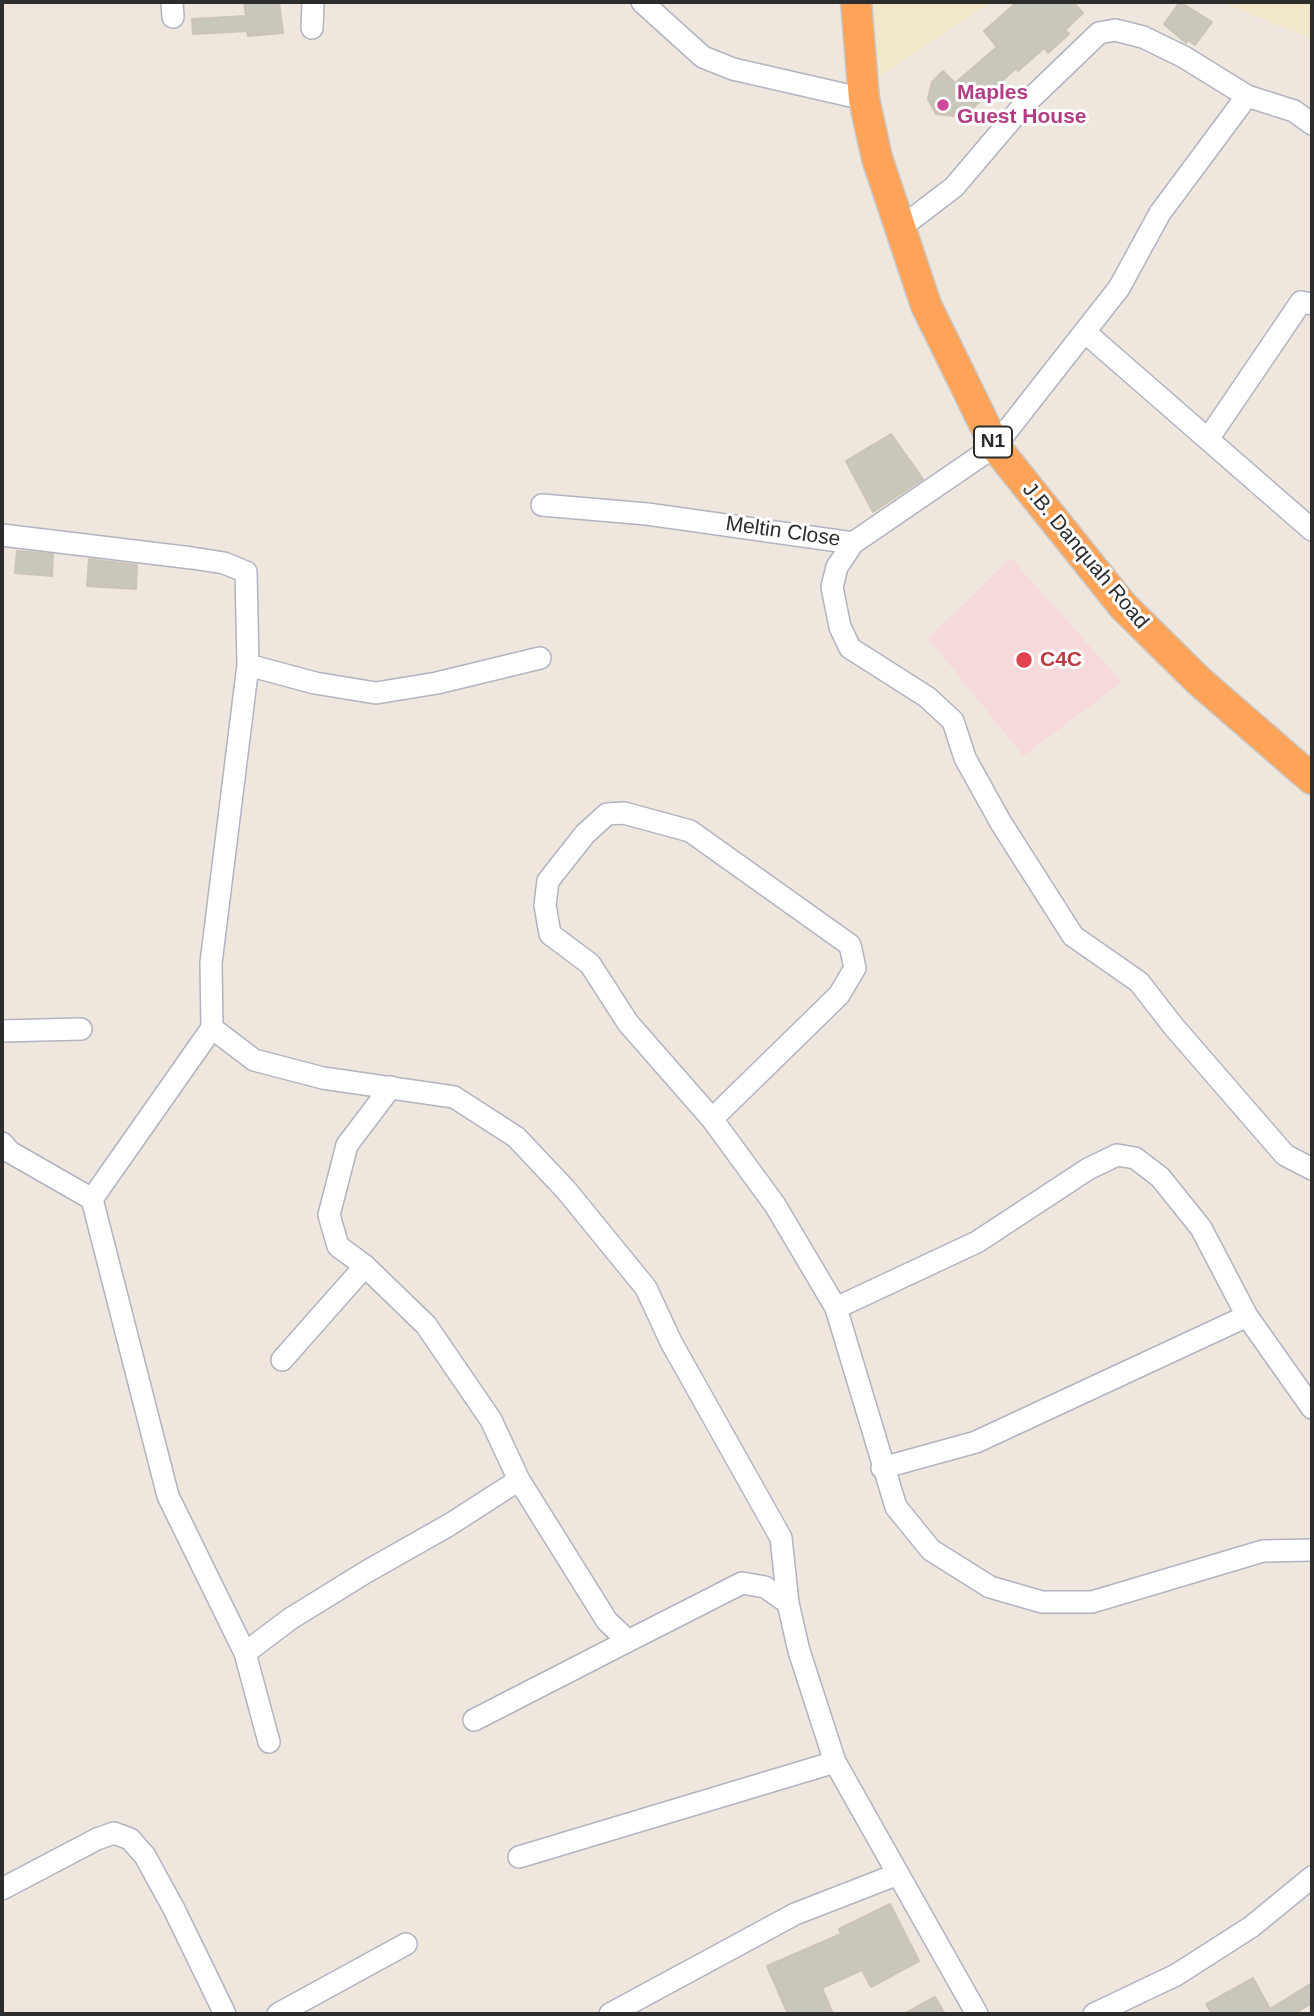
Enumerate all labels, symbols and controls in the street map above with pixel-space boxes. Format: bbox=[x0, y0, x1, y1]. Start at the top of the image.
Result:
place label: Maples Guest House bbox=[957, 80, 1087, 130]
marker: Maples Guest House bbox=[935, 97, 951, 113]
road number: N1 bbox=[974, 426, 1012, 458]
street label: J.B. Danquah Road bbox=[1016, 478, 1154, 634]
street label: Meltin Close bbox=[724, 511, 842, 553]
place label: C4C bbox=[1040, 647, 1082, 673]
marker: C4C bbox=[1014, 650, 1034, 670]

